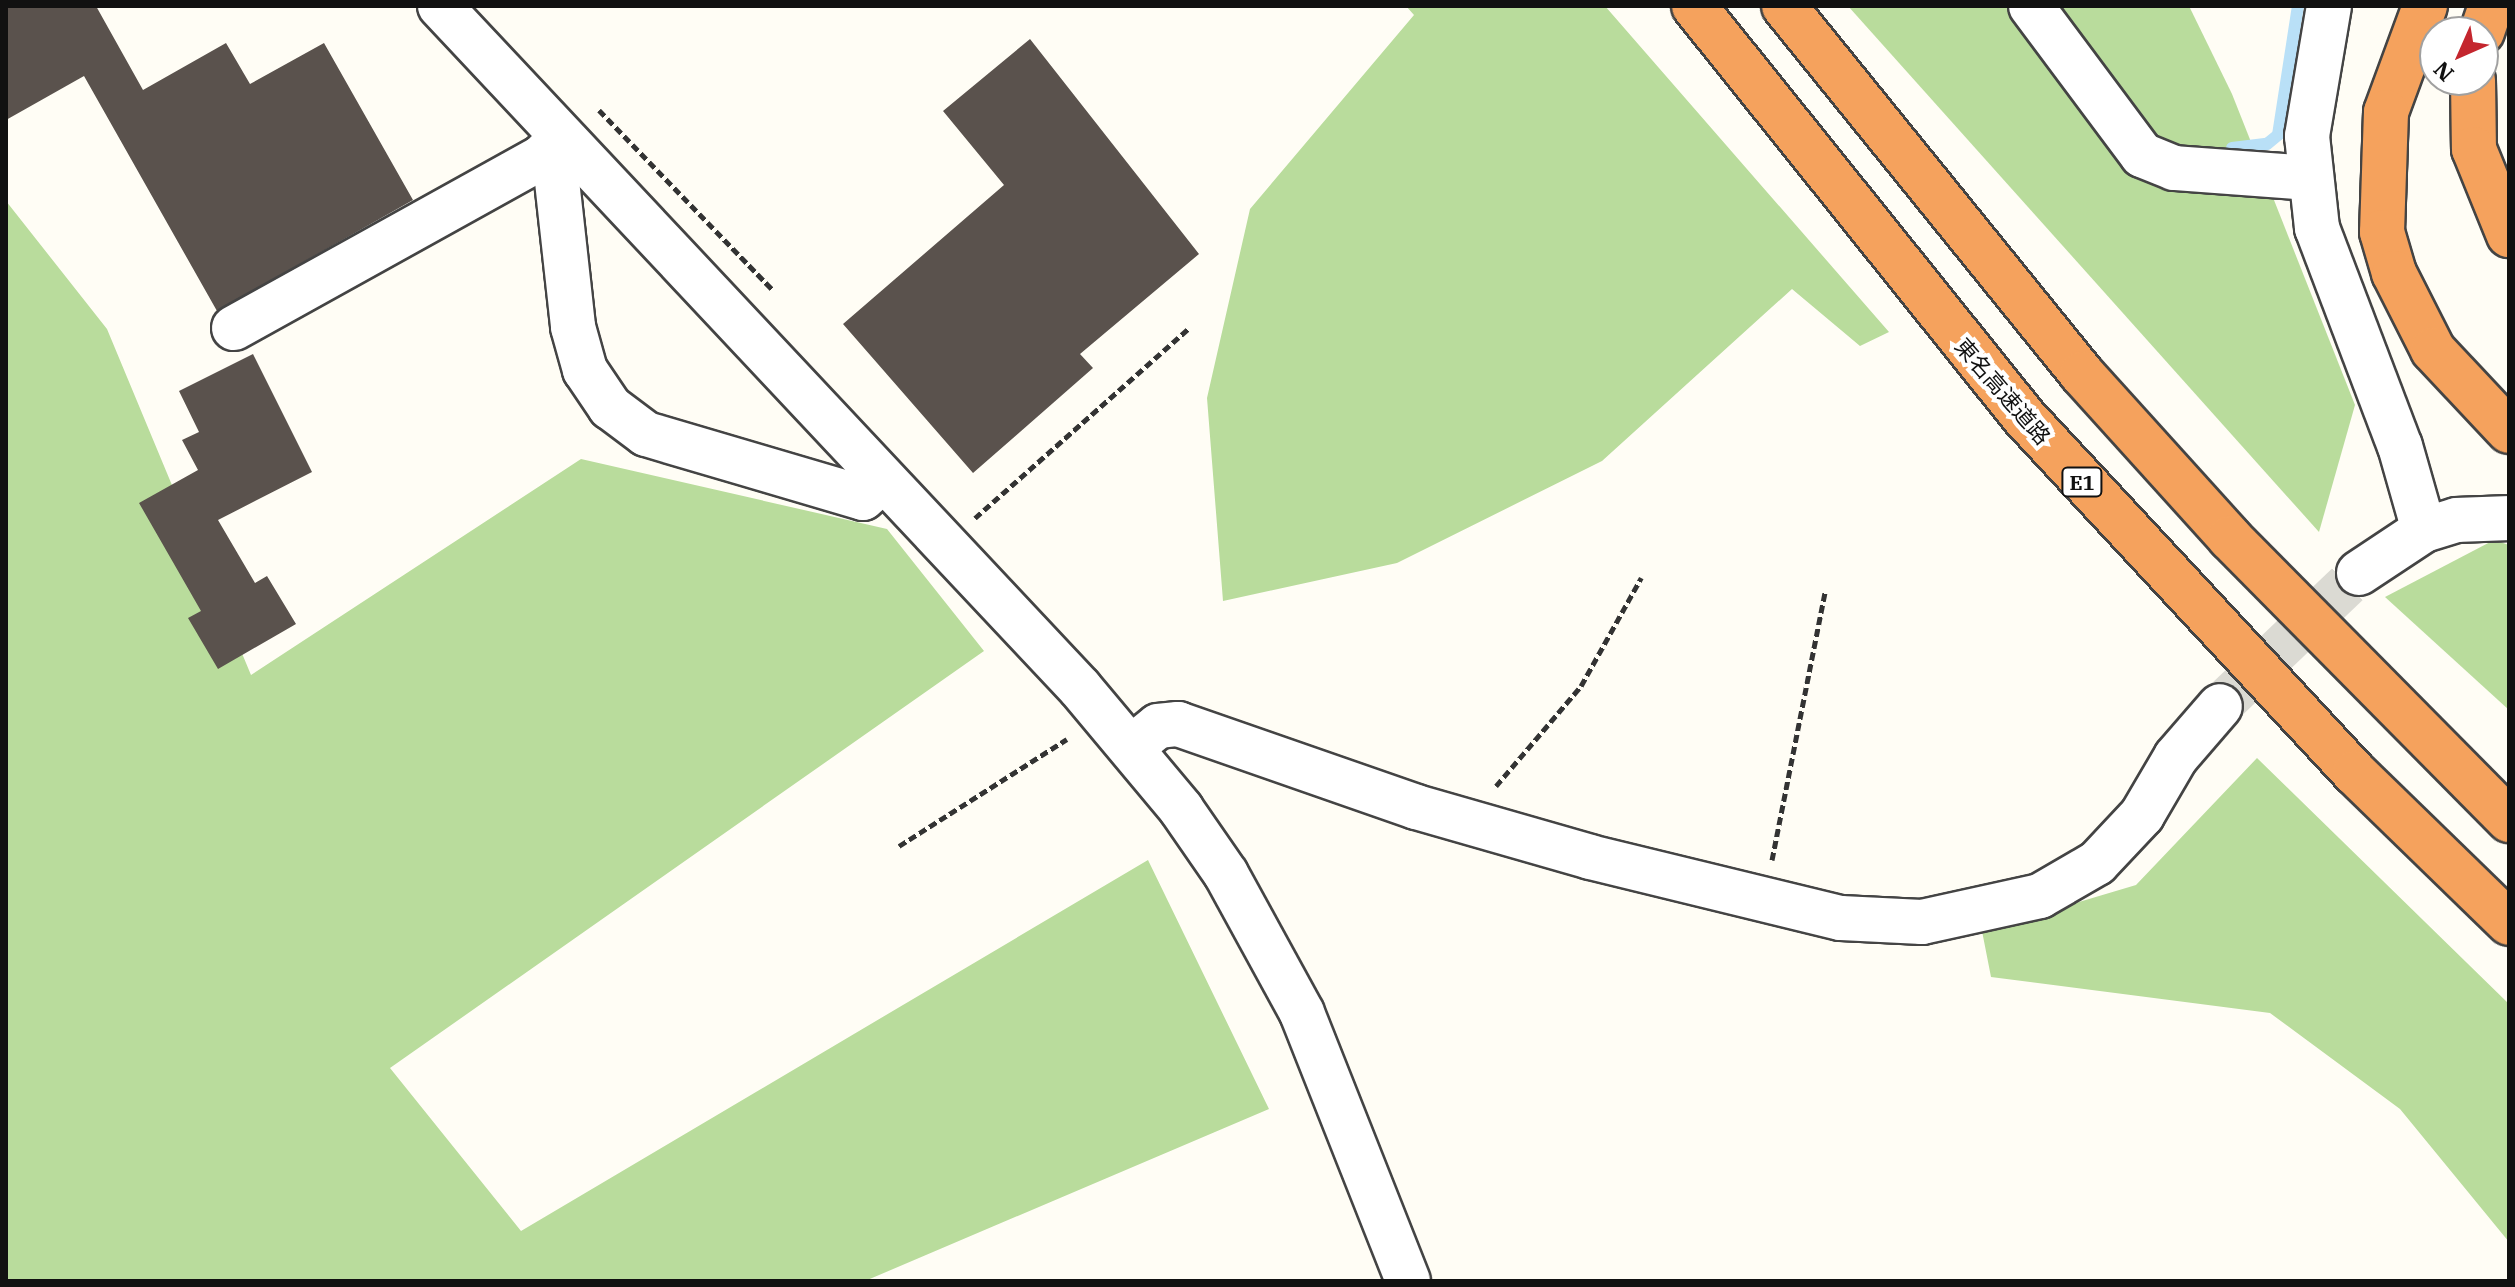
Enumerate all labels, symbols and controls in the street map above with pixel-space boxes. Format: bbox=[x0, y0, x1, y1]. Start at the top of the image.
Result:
north arrow bbox=[2419, 16, 2499, 96]
text: N bbox=[2427, 56, 2459, 88]
street label: 東名高速道路 bbox=[1950, 333, 2056, 449]
road number: E1 bbox=[2060, 466, 2104, 498]

